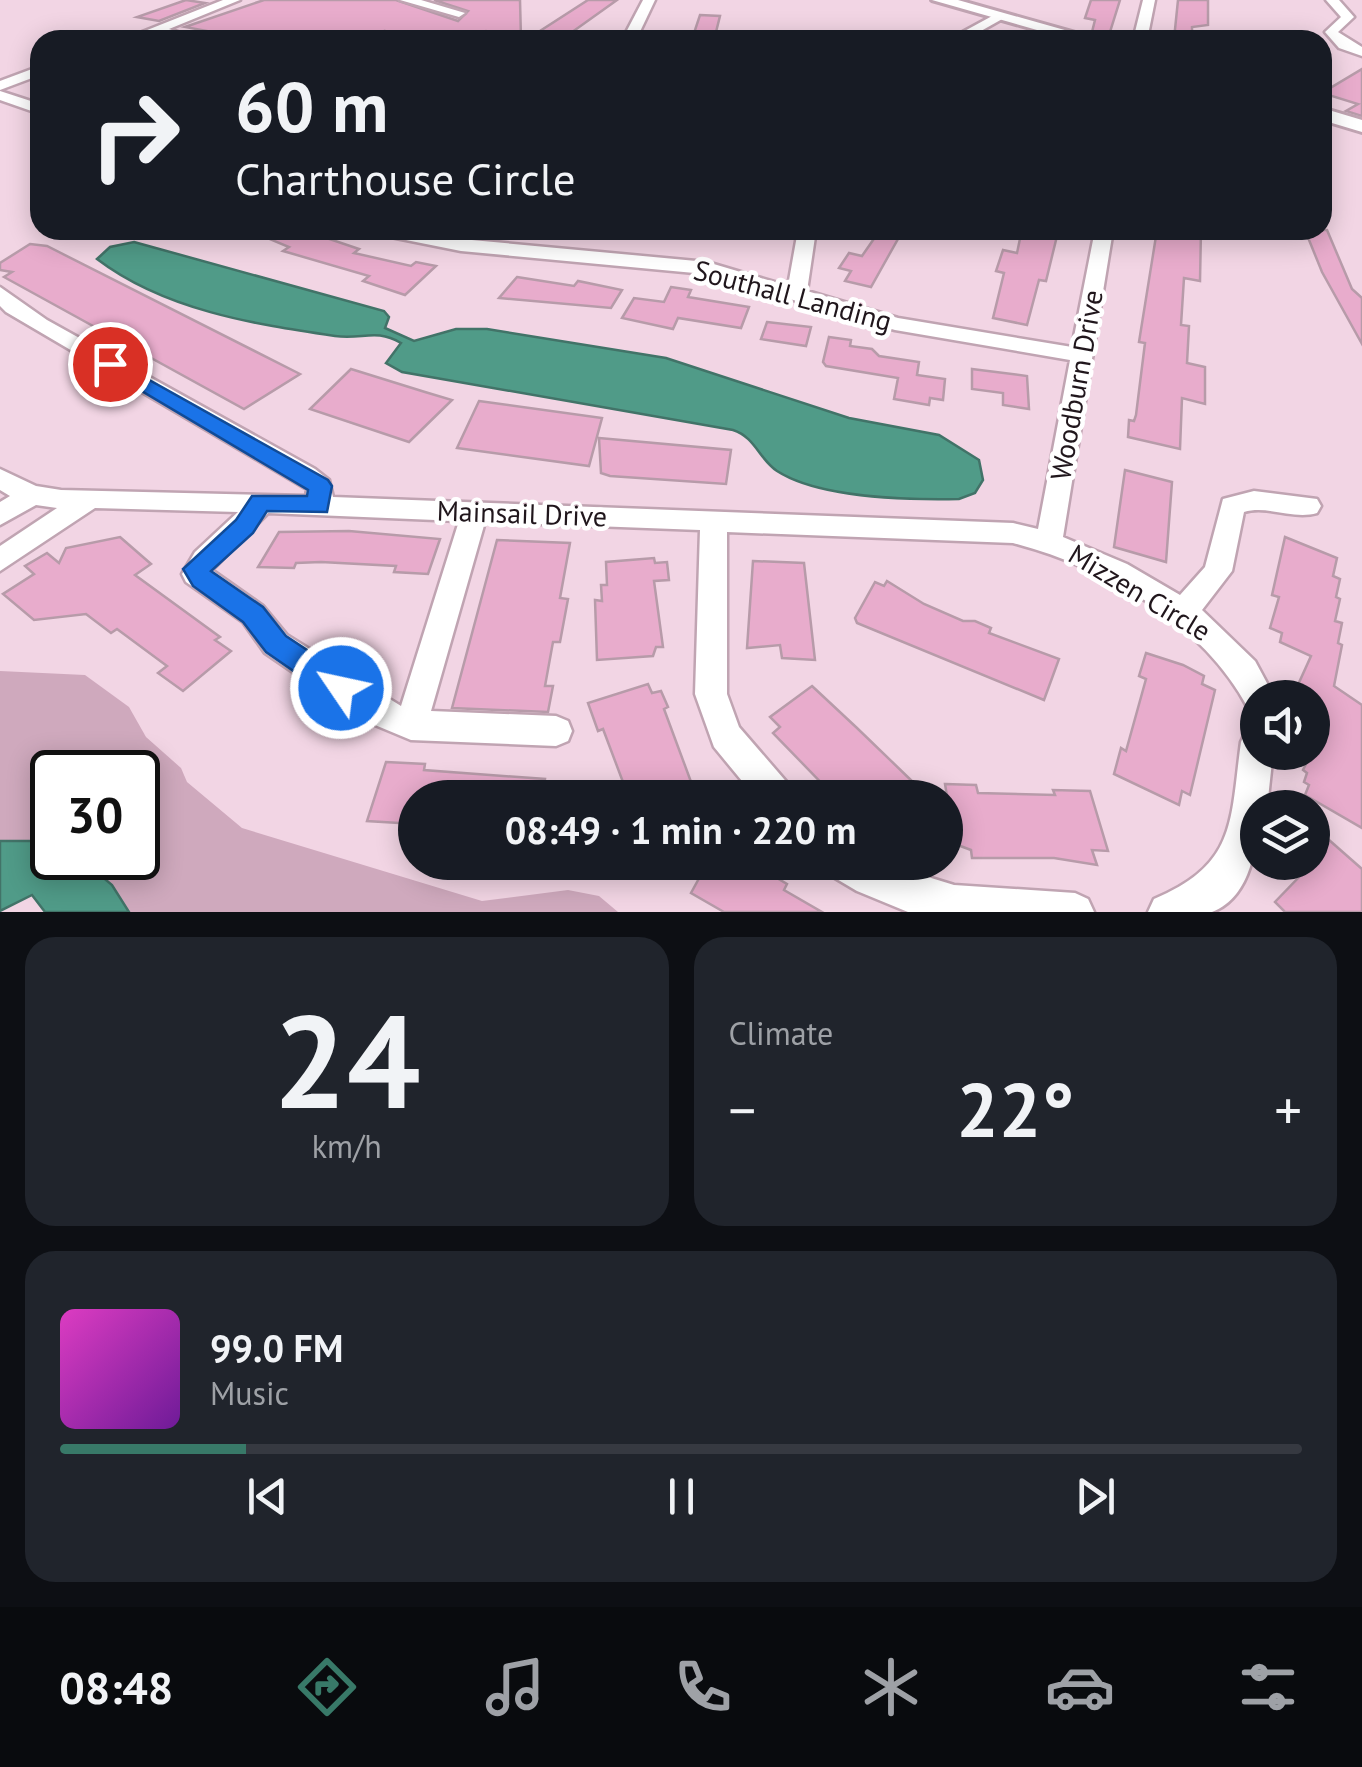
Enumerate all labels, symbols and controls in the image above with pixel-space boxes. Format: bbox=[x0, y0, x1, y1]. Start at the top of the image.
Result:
text: 60 m bbox=[235, 61, 388, 151]
icon: right bbox=[70, 70, 200, 200]
text: Charthouse Circle bbox=[235, 149, 576, 207]
street label: Southall Landing bbox=[690, 251, 896, 339]
street label: Woodburn Drive bbox=[1041, 287, 1111, 483]
pin bbox=[68, 322, 153, 407]
icon: arrive bbox=[83, 337, 138, 392]
street label: Mainsail Drive bbox=[436, 492, 608, 534]
street label: Mizzen Circle bbox=[1062, 535, 1218, 649]
position arrow bbox=[289, 636, 393, 740]
map controls bbox=[1240, 680, 1330, 880]
button: sound bbox=[1240, 680, 1330, 770]
speed limit sign: 30 bbox=[30, 750, 160, 880]
button: layers bbox=[1240, 790, 1330, 880]
text: 08:49 · 1 min · 220 m bbox=[505, 805, 856, 854]
text: 24 bbox=[273, 976, 420, 1144]
text: Climate bbox=[729, 1012, 833, 1054]
text: 22° bbox=[956, 1061, 1074, 1158]
text: − bbox=[729, 1074, 756, 1145]
text: + bbox=[1274, 1074, 1302, 1145]
text: km/h bbox=[312, 1125, 382, 1167]
text: 99.0 FM bbox=[210, 1323, 343, 1372]
text: Music bbox=[210, 1372, 289, 1414]
icon: previous bbox=[240, 1469, 295, 1524]
icon: pause bbox=[654, 1469, 709, 1524]
icon: next bbox=[1068, 1469, 1123, 1524]
icon: directions bbox=[292, 1652, 362, 1722]
icon: music bbox=[480, 1652, 550, 1722]
icon: phone bbox=[668, 1652, 738, 1722]
icon: climate bbox=[856, 1652, 926, 1722]
icon: car bbox=[1045, 1652, 1115, 1722]
icon: filters bbox=[1233, 1652, 1303, 1722]
text: 08:48 bbox=[59, 1658, 173, 1716]

